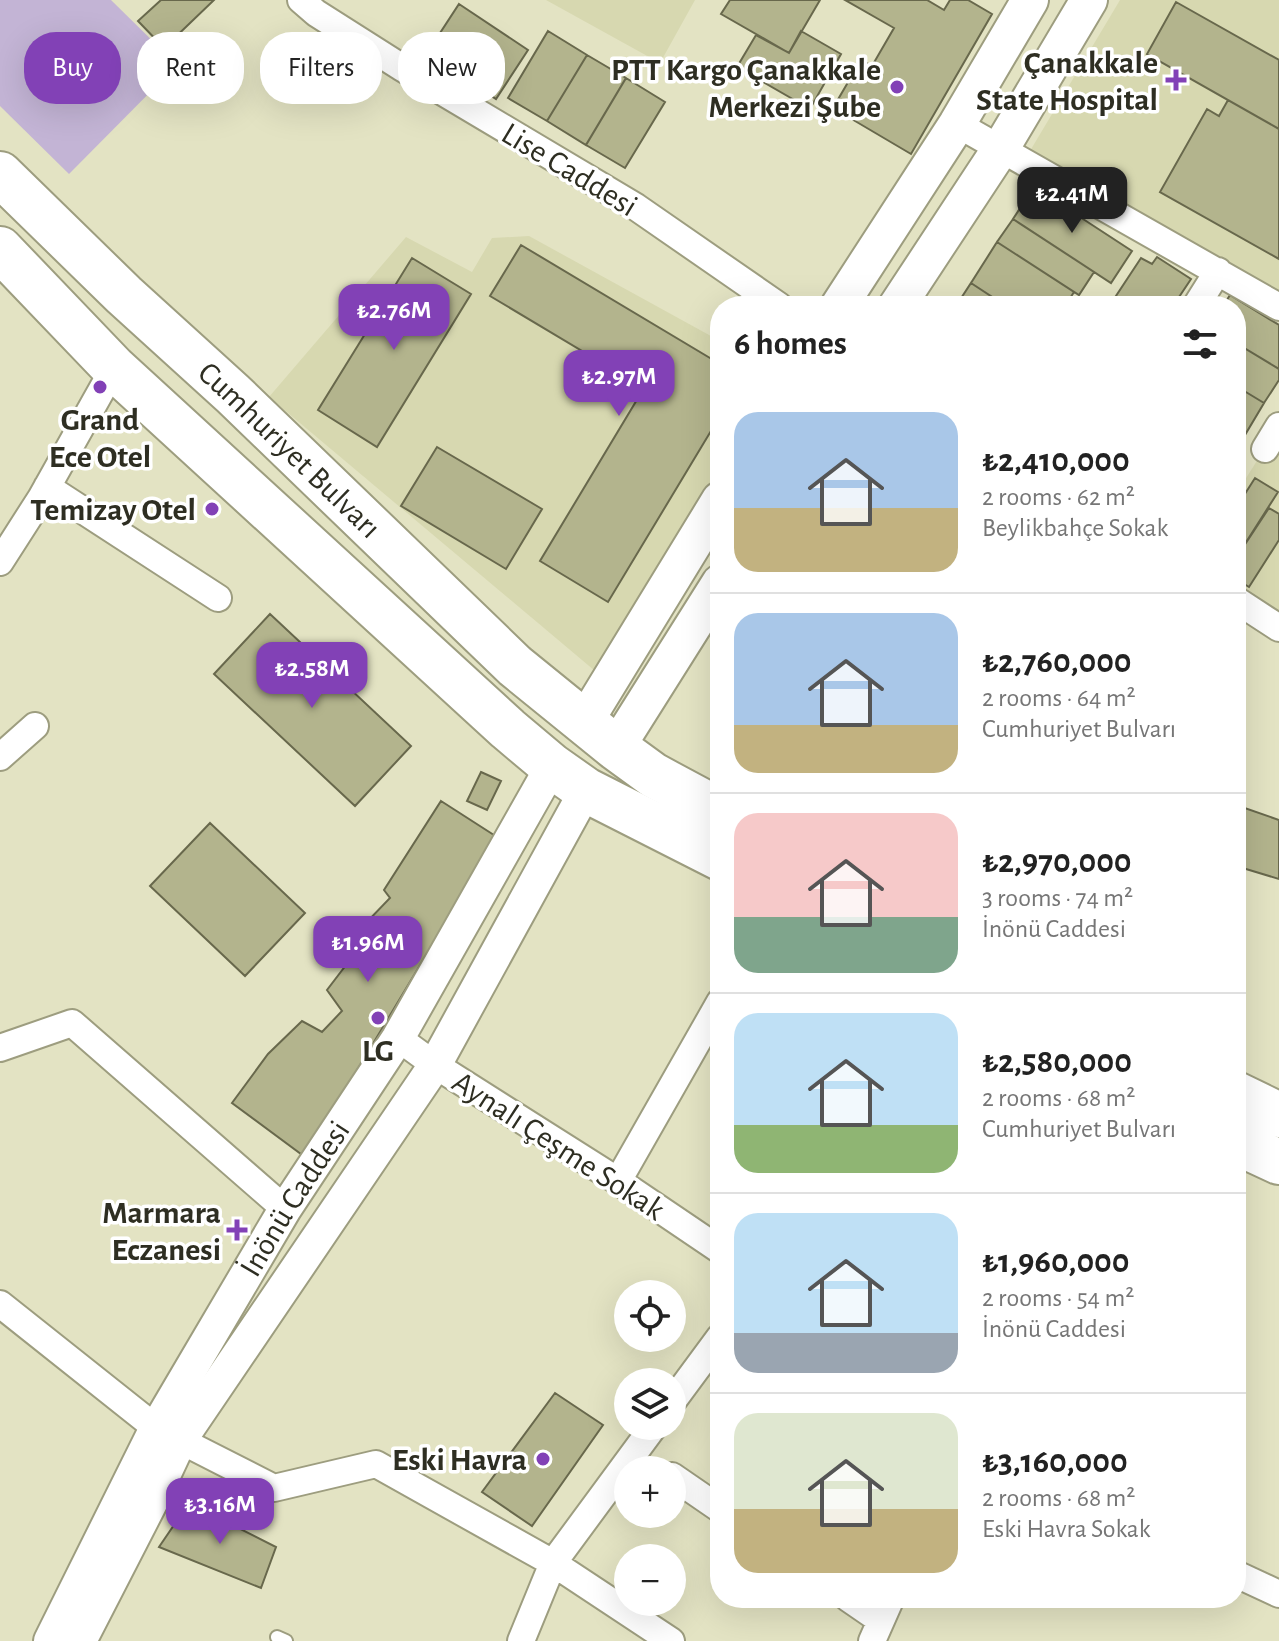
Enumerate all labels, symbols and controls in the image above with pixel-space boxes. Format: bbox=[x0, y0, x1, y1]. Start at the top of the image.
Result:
chip: Buy bbox=[24, 32, 121, 104]
chip: Rent bbox=[137, 32, 244, 104]
chip: Filters bbox=[260, 32, 382, 104]
chip: New bbox=[398, 32, 505, 104]
place label: Çanakkale State Hospital bbox=[976, 47, 1158, 116]
place label: PTT Kargo Çanakkale Merkezi Şube bbox=[611, 54, 881, 123]
marker: Çanakkale State Hospital bbox=[1165, 69, 1187, 91]
marker: PTT Kargo Çanakkale Merkezi Şube bbox=[888, 78, 906, 96]
street label: Lise Caddesi bbox=[496, 117, 643, 223]
pin: ₺2.41M bbox=[1007, 167, 1137, 235]
text: ₺2.41M bbox=[1035, 180, 1109, 206]
pin: ₺2.76M bbox=[329, 284, 459, 352]
text: ₺2.76M bbox=[357, 297, 431, 323]
icon: filters bbox=[1178, 322, 1222, 366]
text: 6 homes bbox=[734, 327, 847, 361]
pin: ₺2.97M bbox=[554, 350, 684, 418]
street label: Cumhuriyet Bulvarı bbox=[192, 356, 387, 544]
text: ₺2.97M bbox=[582, 363, 656, 389]
marker: Grand Ece Otel bbox=[91, 378, 109, 396]
place label: Grand Ece Otel bbox=[49, 404, 151, 473]
icon: home bbox=[798, 444, 894, 540]
text: ₺2,410,000 bbox=[982, 444, 1130, 478]
text: 2 rooms · 62 m² bbox=[982, 484, 1135, 510]
place label: Temizay Otel bbox=[30, 494, 196, 526]
marker: Temizay Otel bbox=[203, 500, 221, 518]
text: Beylikbahçe Sokak bbox=[982, 515, 1168, 541]
pin: ₺2.58M bbox=[247, 642, 377, 710]
icon: home bbox=[798, 645, 894, 741]
text: ₺2,760,000 bbox=[982, 645, 1132, 679]
text: ₺2.58M bbox=[274, 655, 350, 681]
text: 2 rooms · 64 m² bbox=[982, 685, 1136, 711]
text: Cumhuriyet Bulvarı bbox=[982, 716, 1176, 742]
icon: home bbox=[798, 845, 894, 941]
text: ₺2,970,000 bbox=[982, 845, 1132, 879]
text: 3 rooms · 74 m² bbox=[982, 885, 1133, 911]
pin: ₺1.96M bbox=[303, 916, 433, 984]
text: İnönü Caddesi bbox=[982, 916, 1126, 942]
text: ₺1.96M bbox=[331, 929, 405, 955]
marker: LG bbox=[369, 1009, 387, 1027]
place label: LG bbox=[362, 1035, 394, 1067]
icon: home bbox=[798, 1045, 894, 1141]
text: ₺2,580,000 bbox=[982, 1045, 1132, 1079]
street label: Aynalı Çeşme Sokak bbox=[447, 1066, 670, 1226]
text: 2 rooms · 68 m² bbox=[982, 1085, 1135, 1111]
street label: İnönü Caddesi bbox=[233, 1115, 356, 1282]
text: Cumhuriyet Bulvarı bbox=[982, 1116, 1176, 1142]
place label: Marmara Eczanesi bbox=[102, 1197, 221, 1266]
marker: Marmara Eczanesi bbox=[228, 1221, 246, 1239]
icon: home bbox=[798, 1245, 894, 1341]
text: ₺1,960,000 bbox=[982, 1245, 1130, 1279]
map controls bbox=[614, 1280, 686, 1616]
button: locate bbox=[614, 1280, 686, 1352]
text: 2 rooms · 54 m² bbox=[982, 1285, 1134, 1311]
text: İnönü Caddesi bbox=[982, 1316, 1126, 1342]
button: layers bbox=[614, 1368, 686, 1440]
place label: Eski Havra bbox=[392, 1444, 527, 1476]
icon: home bbox=[798, 1445, 894, 1541]
text: ₺3,160,000 bbox=[982, 1445, 1128, 1479]
marker: Eski Havra bbox=[534, 1450, 552, 1468]
button: + bbox=[614, 1456, 686, 1528]
pin: ₺3.16M bbox=[155, 1478, 285, 1546]
text: 2 rooms · 68 m² bbox=[982, 1485, 1135, 1511]
text: ₺3.16M bbox=[184, 1491, 256, 1517]
text: Eski Havra Sokak bbox=[982, 1516, 1151, 1542]
button: − bbox=[614, 1544, 686, 1616]

